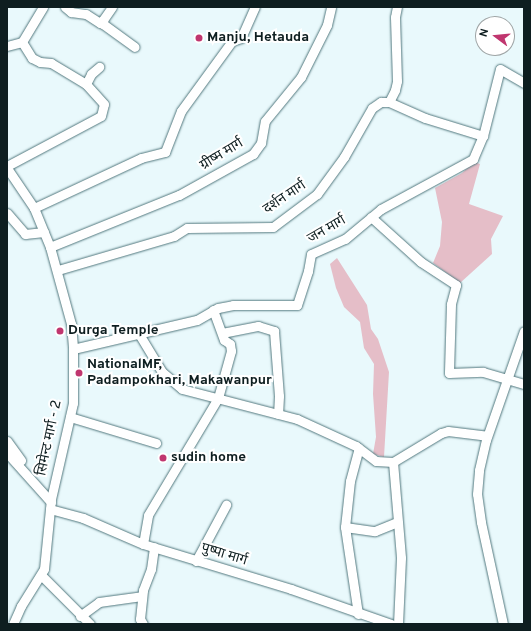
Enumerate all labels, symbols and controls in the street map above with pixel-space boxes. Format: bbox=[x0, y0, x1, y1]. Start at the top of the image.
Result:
north arrow bbox=[475, 16, 515, 56]
text: N bbox=[477, 27, 492, 39]
place label: Manju, Hetauda bbox=[207, 30, 309, 46]
marker: Manju, Hetauda bbox=[194, 33, 204, 43]
street label: ग्रीष्म मार्ग bbox=[197, 136, 247, 174]
street label: दर्शन मार्ग bbox=[260, 178, 310, 218]
street label: जन मार्ग bbox=[305, 212, 349, 248]
place label: Durga Temple bbox=[68, 323, 158, 339]
marker: Durga Temple bbox=[55, 326, 65, 336]
place label: NationalMF, Padampokhari, Makawanpur bbox=[87, 357, 272, 390]
marker: NationalMF, Padampokhari, Makawanpur bbox=[74, 368, 84, 378]
street label: सिमेन्ट मार्ग - 2 bbox=[34, 399, 66, 477]
place label: sudin home bbox=[171, 450, 246, 466]
marker: sudin home bbox=[158, 453, 168, 463]
street label: पुष्पा मार्ग bbox=[199, 540, 249, 570]

